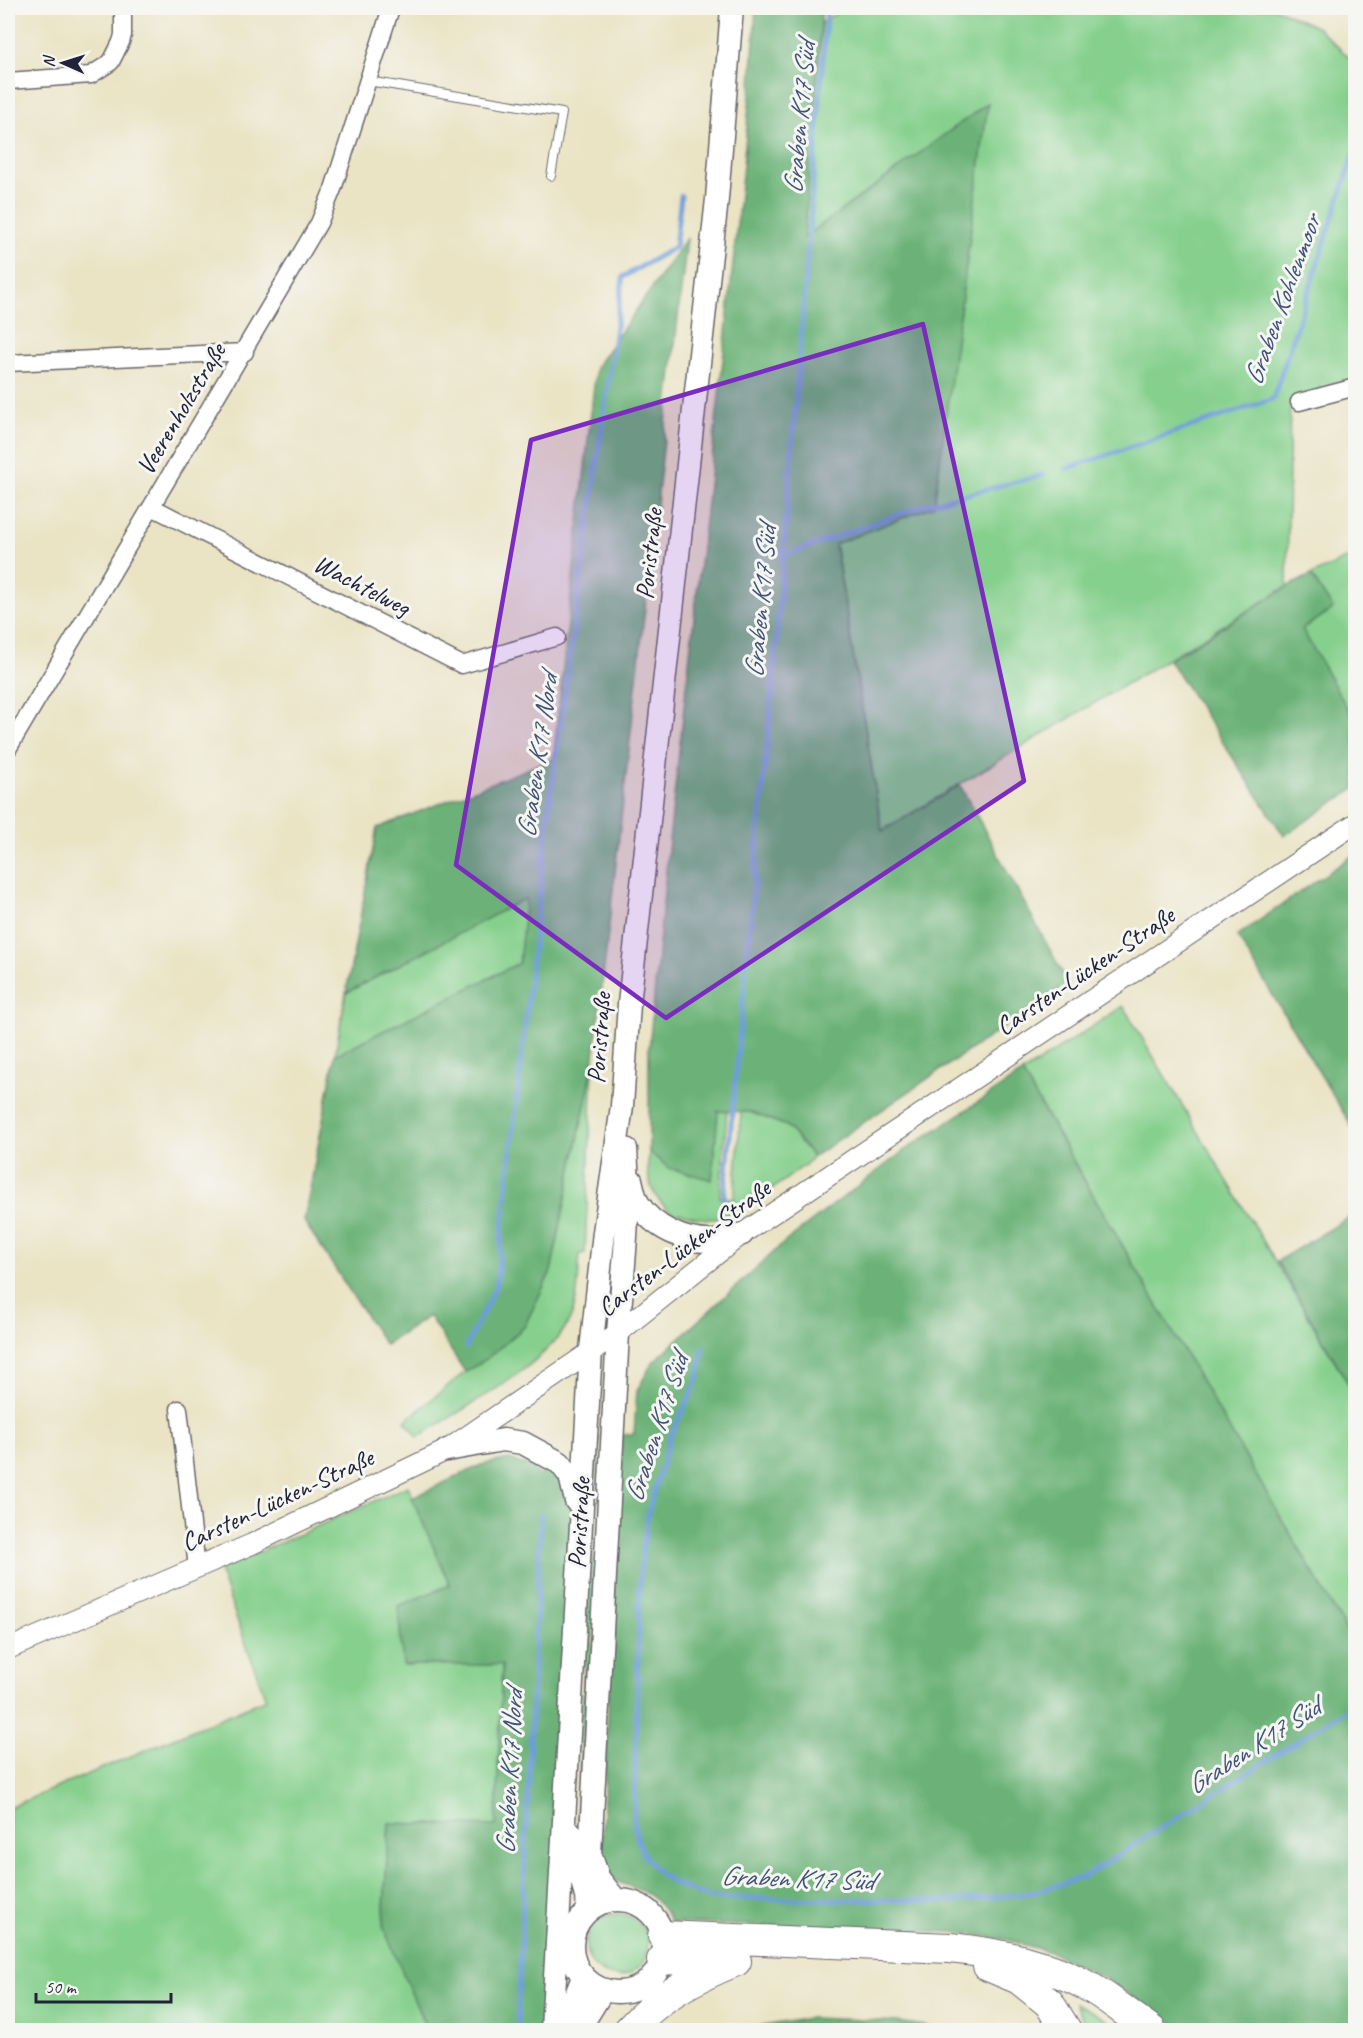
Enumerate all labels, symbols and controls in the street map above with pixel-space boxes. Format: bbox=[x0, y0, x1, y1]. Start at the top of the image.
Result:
north arrow bbox=[33, 33, 93, 93]
water label: Graben K17 Süd bbox=[775, 33, 823, 195]
text: N bbox=[39, 54, 59, 68]
water label: Graben Kohlenmoor bbox=[1236, 207, 1330, 389]
street label: Veerenholzstraße bbox=[129, 335, 235, 481]
street label: Poristraße bbox=[628, 505, 670, 601]
water label: Graben K17 Süd bbox=[736, 517, 784, 679]
street label: Wachtelweg bbox=[308, 547, 417, 624]
water label: Graben K17 Nord bbox=[509, 664, 566, 840]
street label: Carsten-Lücken-Straße bbox=[989, 898, 1183, 1043]
street label: Poristraße bbox=[579, 989, 619, 1085]
street label: Carsten-Lücken-Straße bbox=[591, 1171, 779, 1324]
water label: Graben K17 Süd bbox=[616, 1343, 698, 1505]
street label: Carsten-Lücken-Straße bbox=[176, 1440, 381, 1559]
street label: Poristraße bbox=[560, 1474, 598, 1569]
water label: Graben K17 Nord bbox=[488, 1681, 531, 1855]
water label: Graben K17 Süd bbox=[1180, 1686, 1333, 1802]
water label: Graben K17 Süd bbox=[721, 1858, 882, 1898]
scale bar bbox=[36, 1966, 171, 2004]
text: 50 m bbox=[45, 1976, 78, 1998]

